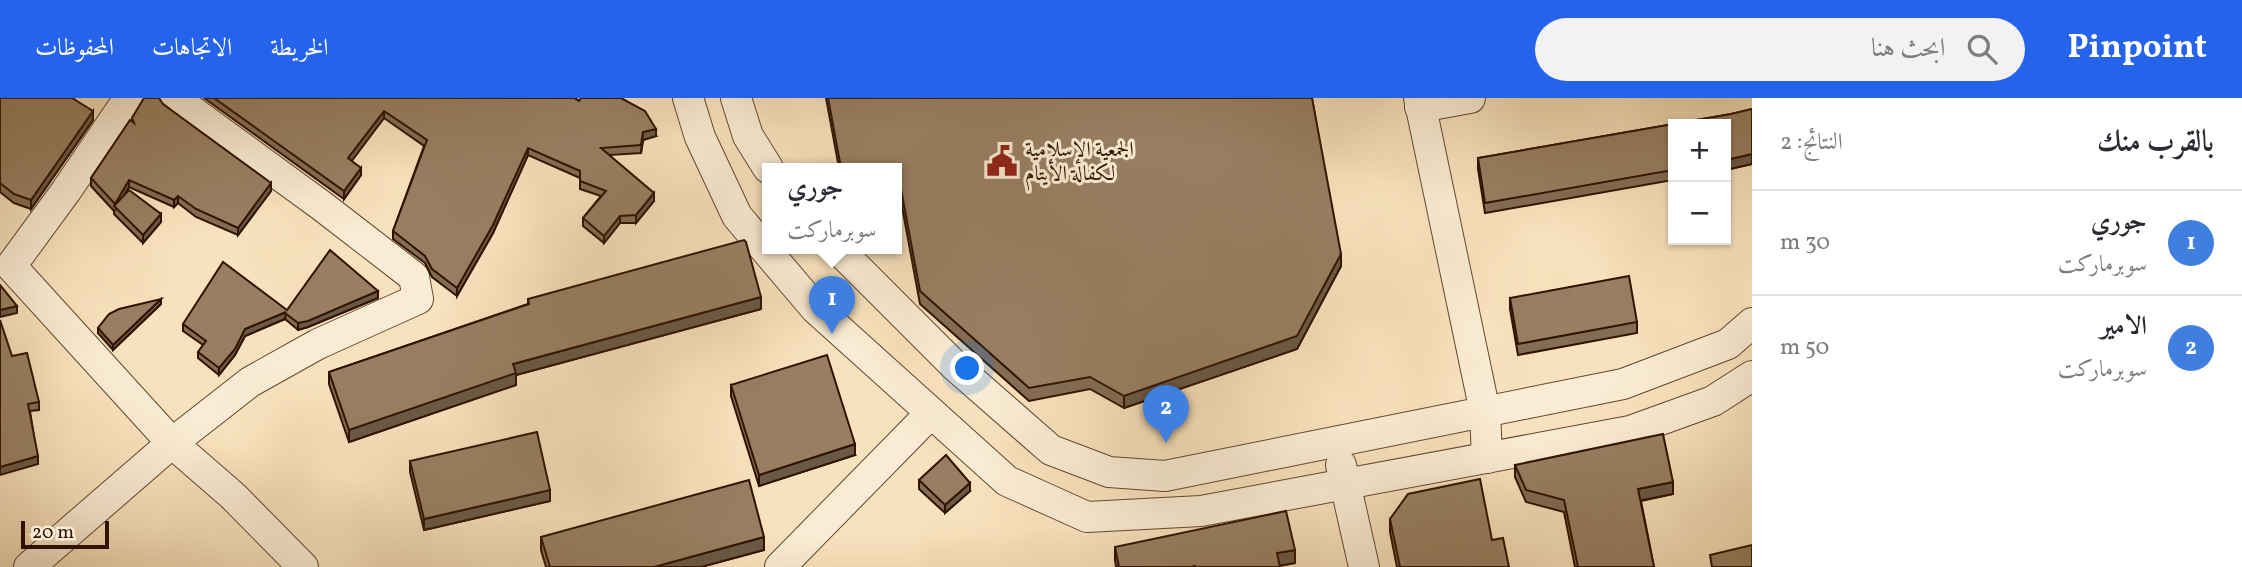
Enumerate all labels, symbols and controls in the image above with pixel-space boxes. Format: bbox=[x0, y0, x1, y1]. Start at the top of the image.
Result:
search box bbox=[1535, 18, 2025, 81]
text: Pinpoint bbox=[2067, 26, 2207, 72]
icon: search bbox=[1963, 30, 2001, 68]
text: ابحث هنا bbox=[1871, 31, 1945, 67]
text: المحفوظات bbox=[35, 32, 114, 66]
text: الاتجاهات bbox=[152, 32, 232, 66]
text: الخريطة bbox=[270, 32, 329, 66]
map controls bbox=[1668, 119, 1731, 245]
button: + bbox=[1668, 119, 1731, 182]
text: بالقرب منك bbox=[2097, 122, 2214, 164]
text: النتائج: 2 bbox=[1780, 127, 1843, 159]
place label: الجمعية الإسلامية لكفالة الأيتام bbox=[1025, 136, 1134, 191]
public building icon: الجمعية الإسلامية لكفالة الأيتام bbox=[985, 144, 1019, 178]
popup bbox=[762, 163, 902, 254]
text: جوري bbox=[787, 170, 844, 206]
button: − bbox=[1668, 182, 1731, 245]
text: جوري bbox=[2091, 204, 2147, 240]
text: سوبرماركت bbox=[787, 215, 877, 247]
text: 30 m bbox=[1780, 227, 1830, 259]
text: 1 bbox=[2186, 227, 2196, 259]
text: سوبرماركت bbox=[2058, 249, 2147, 281]
pin: 1 bbox=[809, 276, 855, 334]
text: الامير bbox=[2100, 309, 2147, 345]
text: 50 m bbox=[1780, 332, 1829, 364]
text: 2 bbox=[2185, 332, 2197, 364]
your location bbox=[950, 351, 984, 385]
text: سوبرماركت bbox=[2058, 354, 2147, 386]
pin: 2 bbox=[1143, 385, 1189, 443]
scale bar bbox=[21, 518, 108, 550]
text: 20 m bbox=[32, 520, 74, 546]

